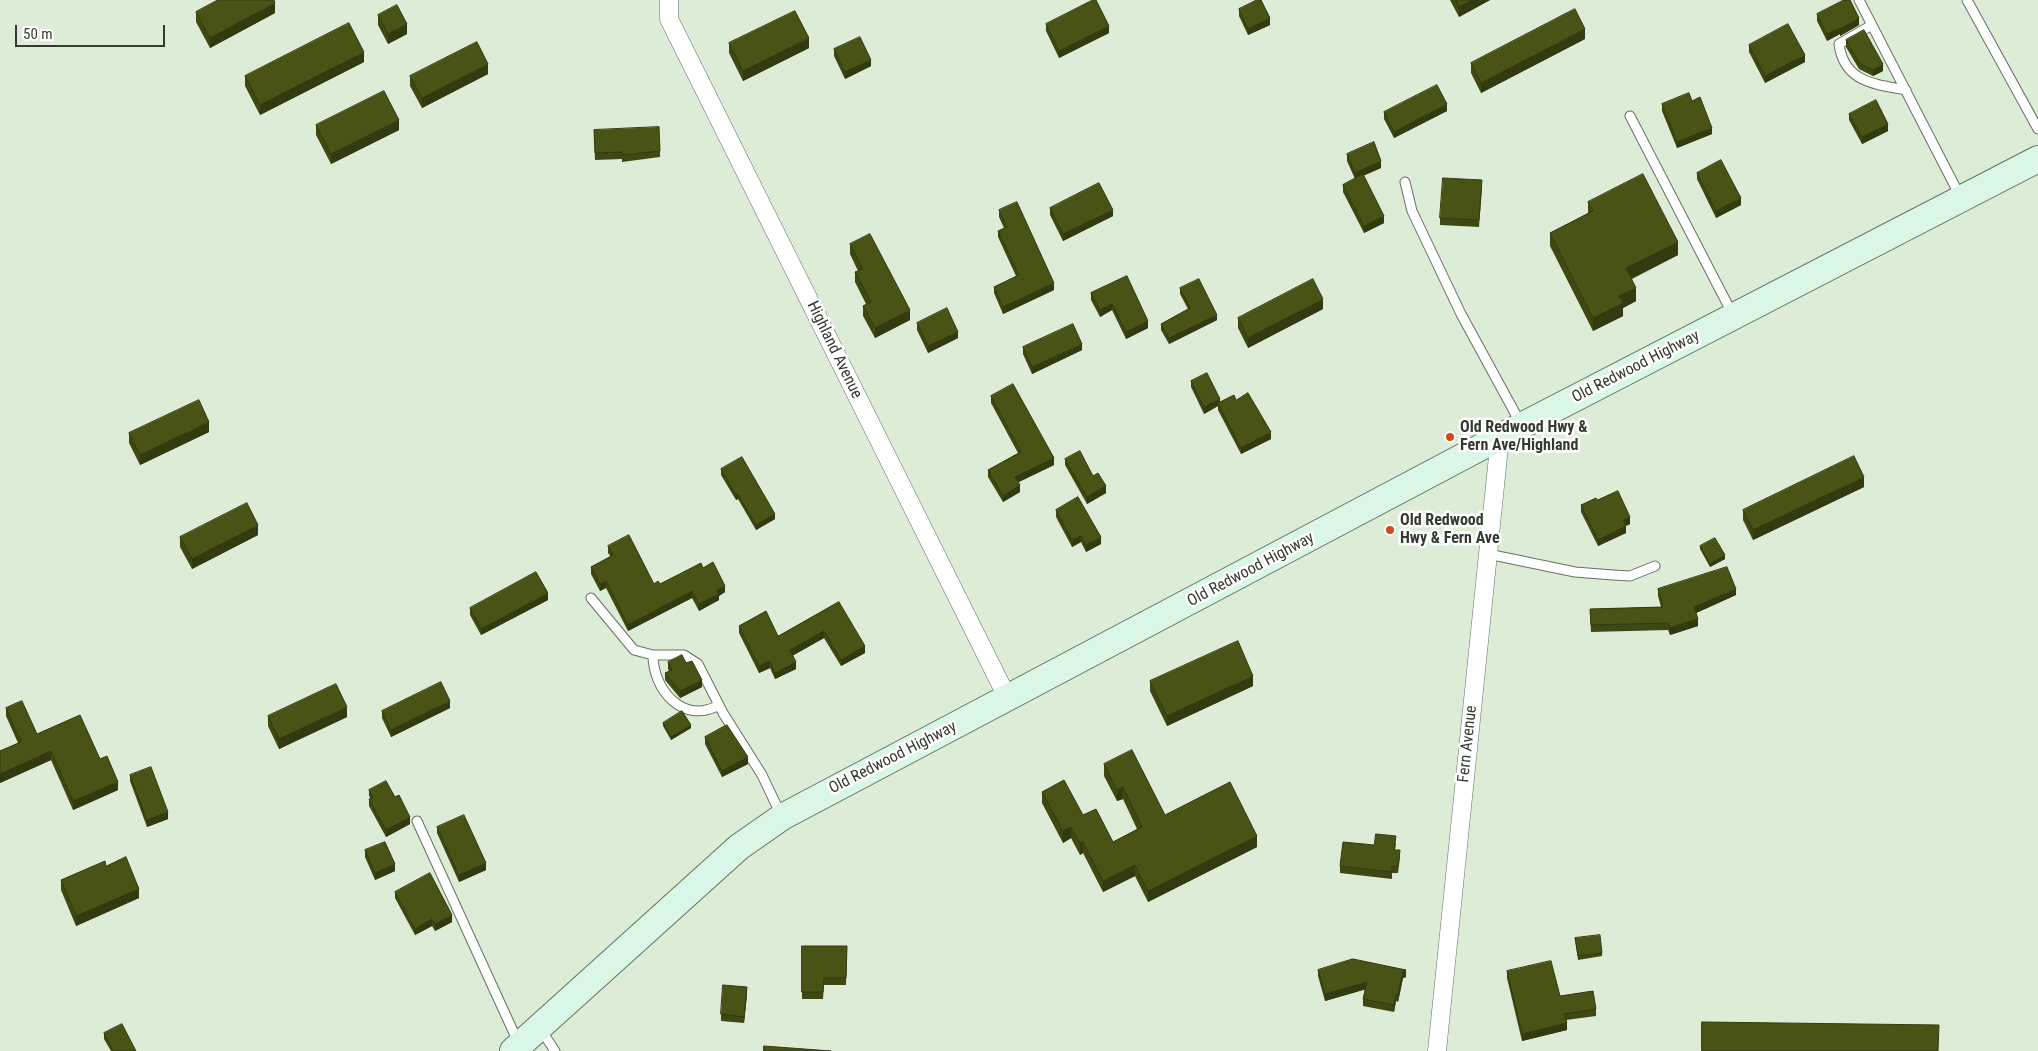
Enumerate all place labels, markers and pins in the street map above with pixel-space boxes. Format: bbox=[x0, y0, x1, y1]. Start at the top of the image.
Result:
place label: Old Redwood Hwy & Fern Ave/Highland bbox=[1460, 418, 1587, 456]
marker: Old Redwood Hwy & Fern Ave/Highland bbox=[1444, 431, 1456, 443]
place label: Old Redwood Hwy & Fern Ave bbox=[1400, 511, 1500, 549]
marker: Old Redwood Hwy & Fern Ave bbox=[1384, 524, 1396, 536]

